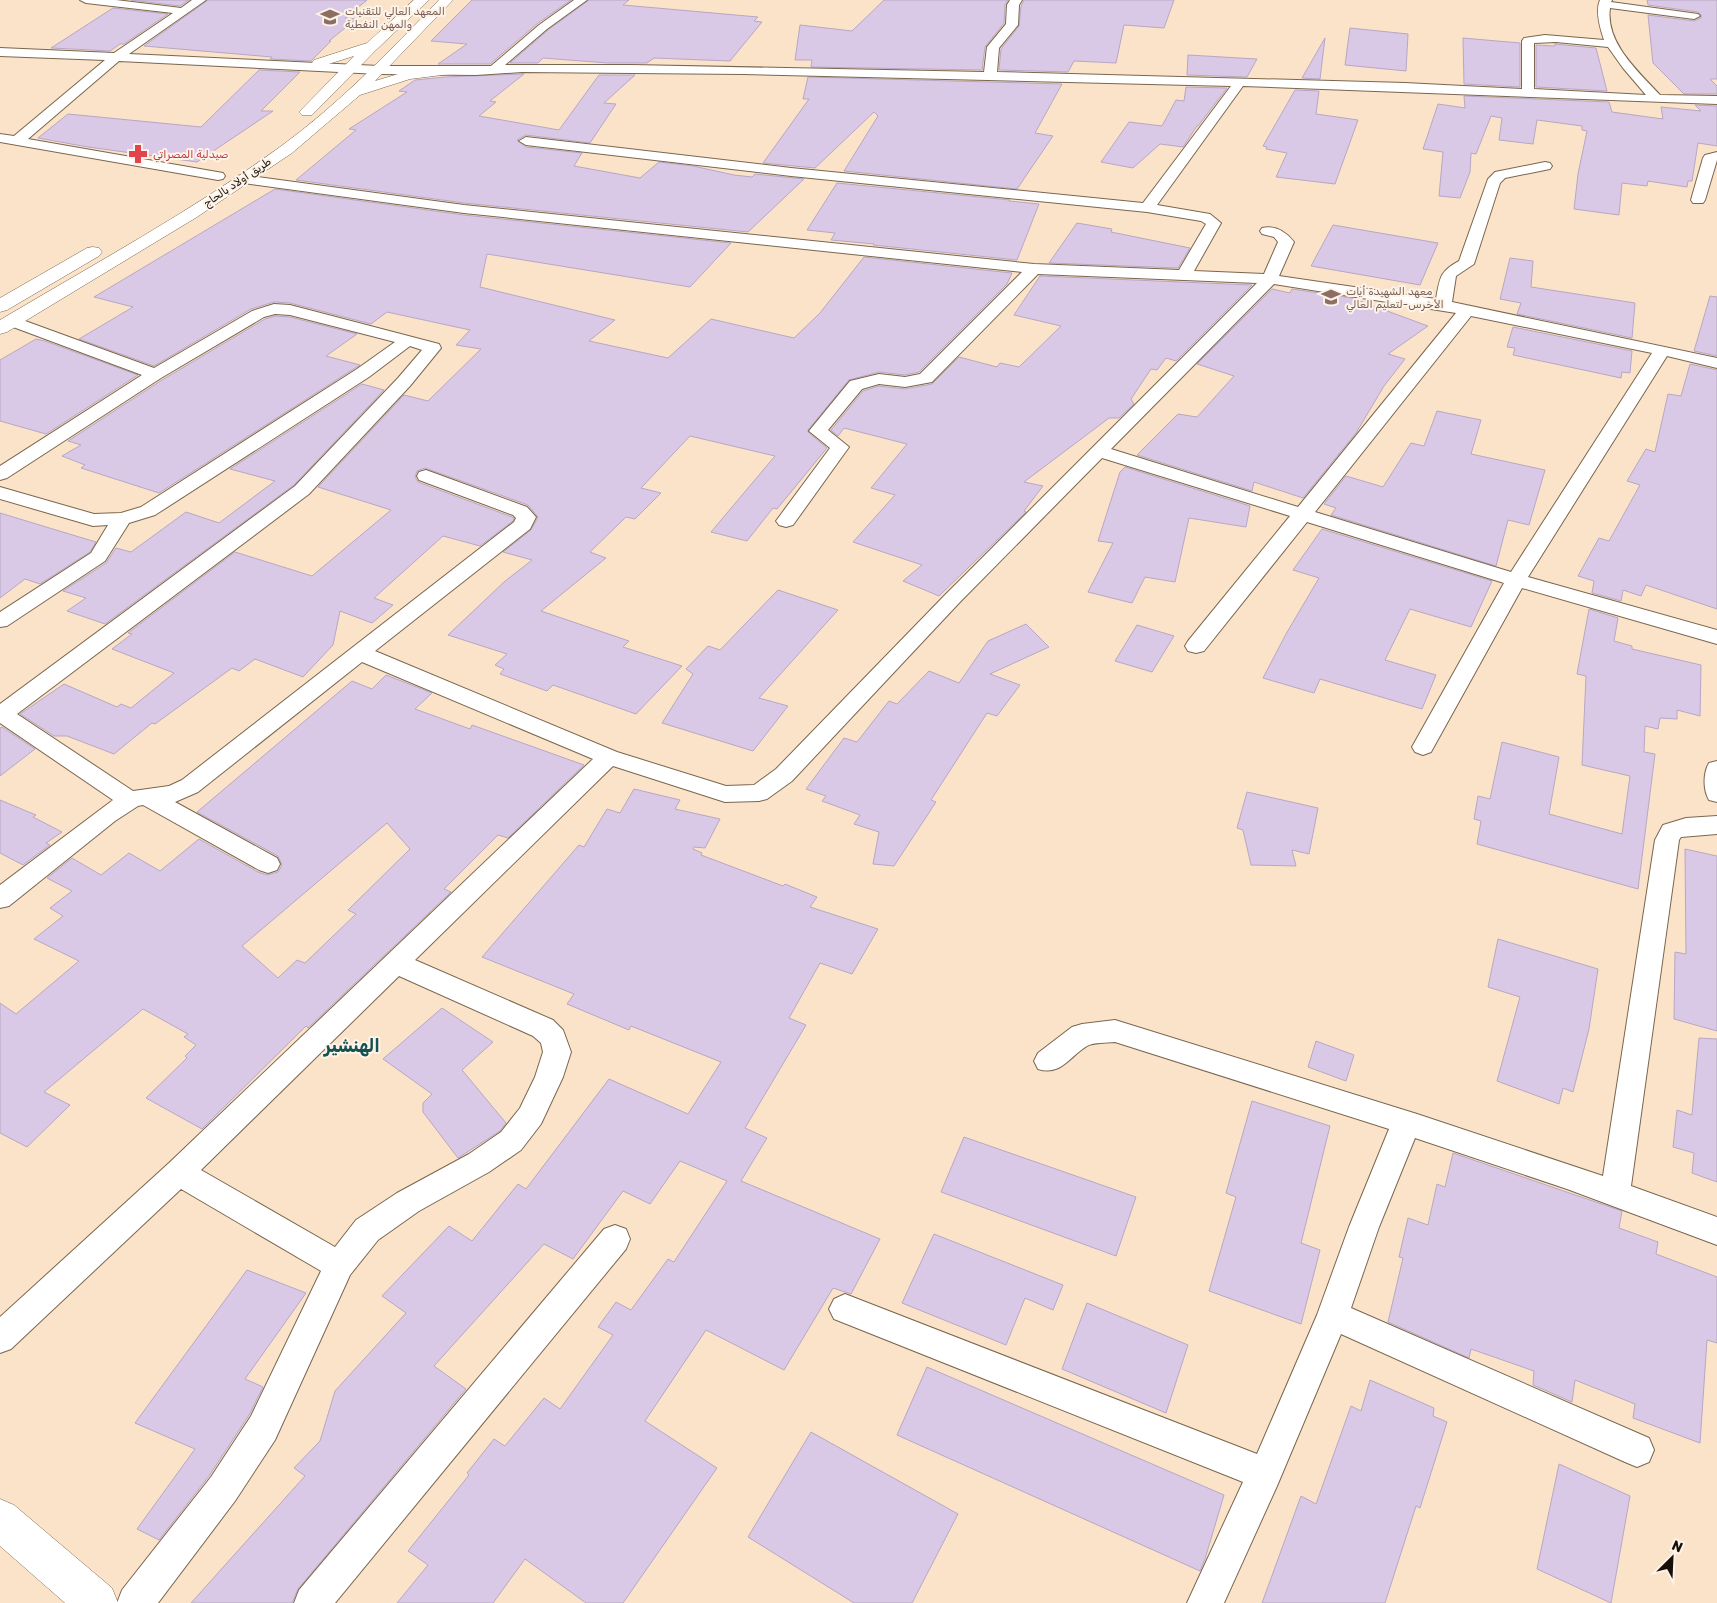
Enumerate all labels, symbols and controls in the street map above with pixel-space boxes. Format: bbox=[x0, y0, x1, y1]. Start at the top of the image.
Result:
place label: المعهد العالي للتقنيات والمهن النفطية bbox=[345, 5, 445, 32]
school or university icon: المعهد العالي للتقنيات والمهن النفطية bbox=[319, 6, 341, 28]
pharmacy icon: صيدلية المصراتي bbox=[127, 143, 149, 165]
place label: صيدلية المصراتي bbox=[153, 148, 228, 163]
street label: طريق أولاد بالحاج bbox=[201, 155, 275, 212]
place label: معهد الشهيدة أيات الأخرس-لتعليم العالي bbox=[1346, 285, 1444, 313]
school or university icon: معهد الشهيدة أيات الأخرس-لتعليم العالي bbox=[1320, 286, 1342, 308]
district label: الهنشير bbox=[323, 1035, 380, 1057]
north arrow bbox=[1647, 1533, 1697, 1583]
text: N bbox=[1669, 1537, 1685, 1556]

